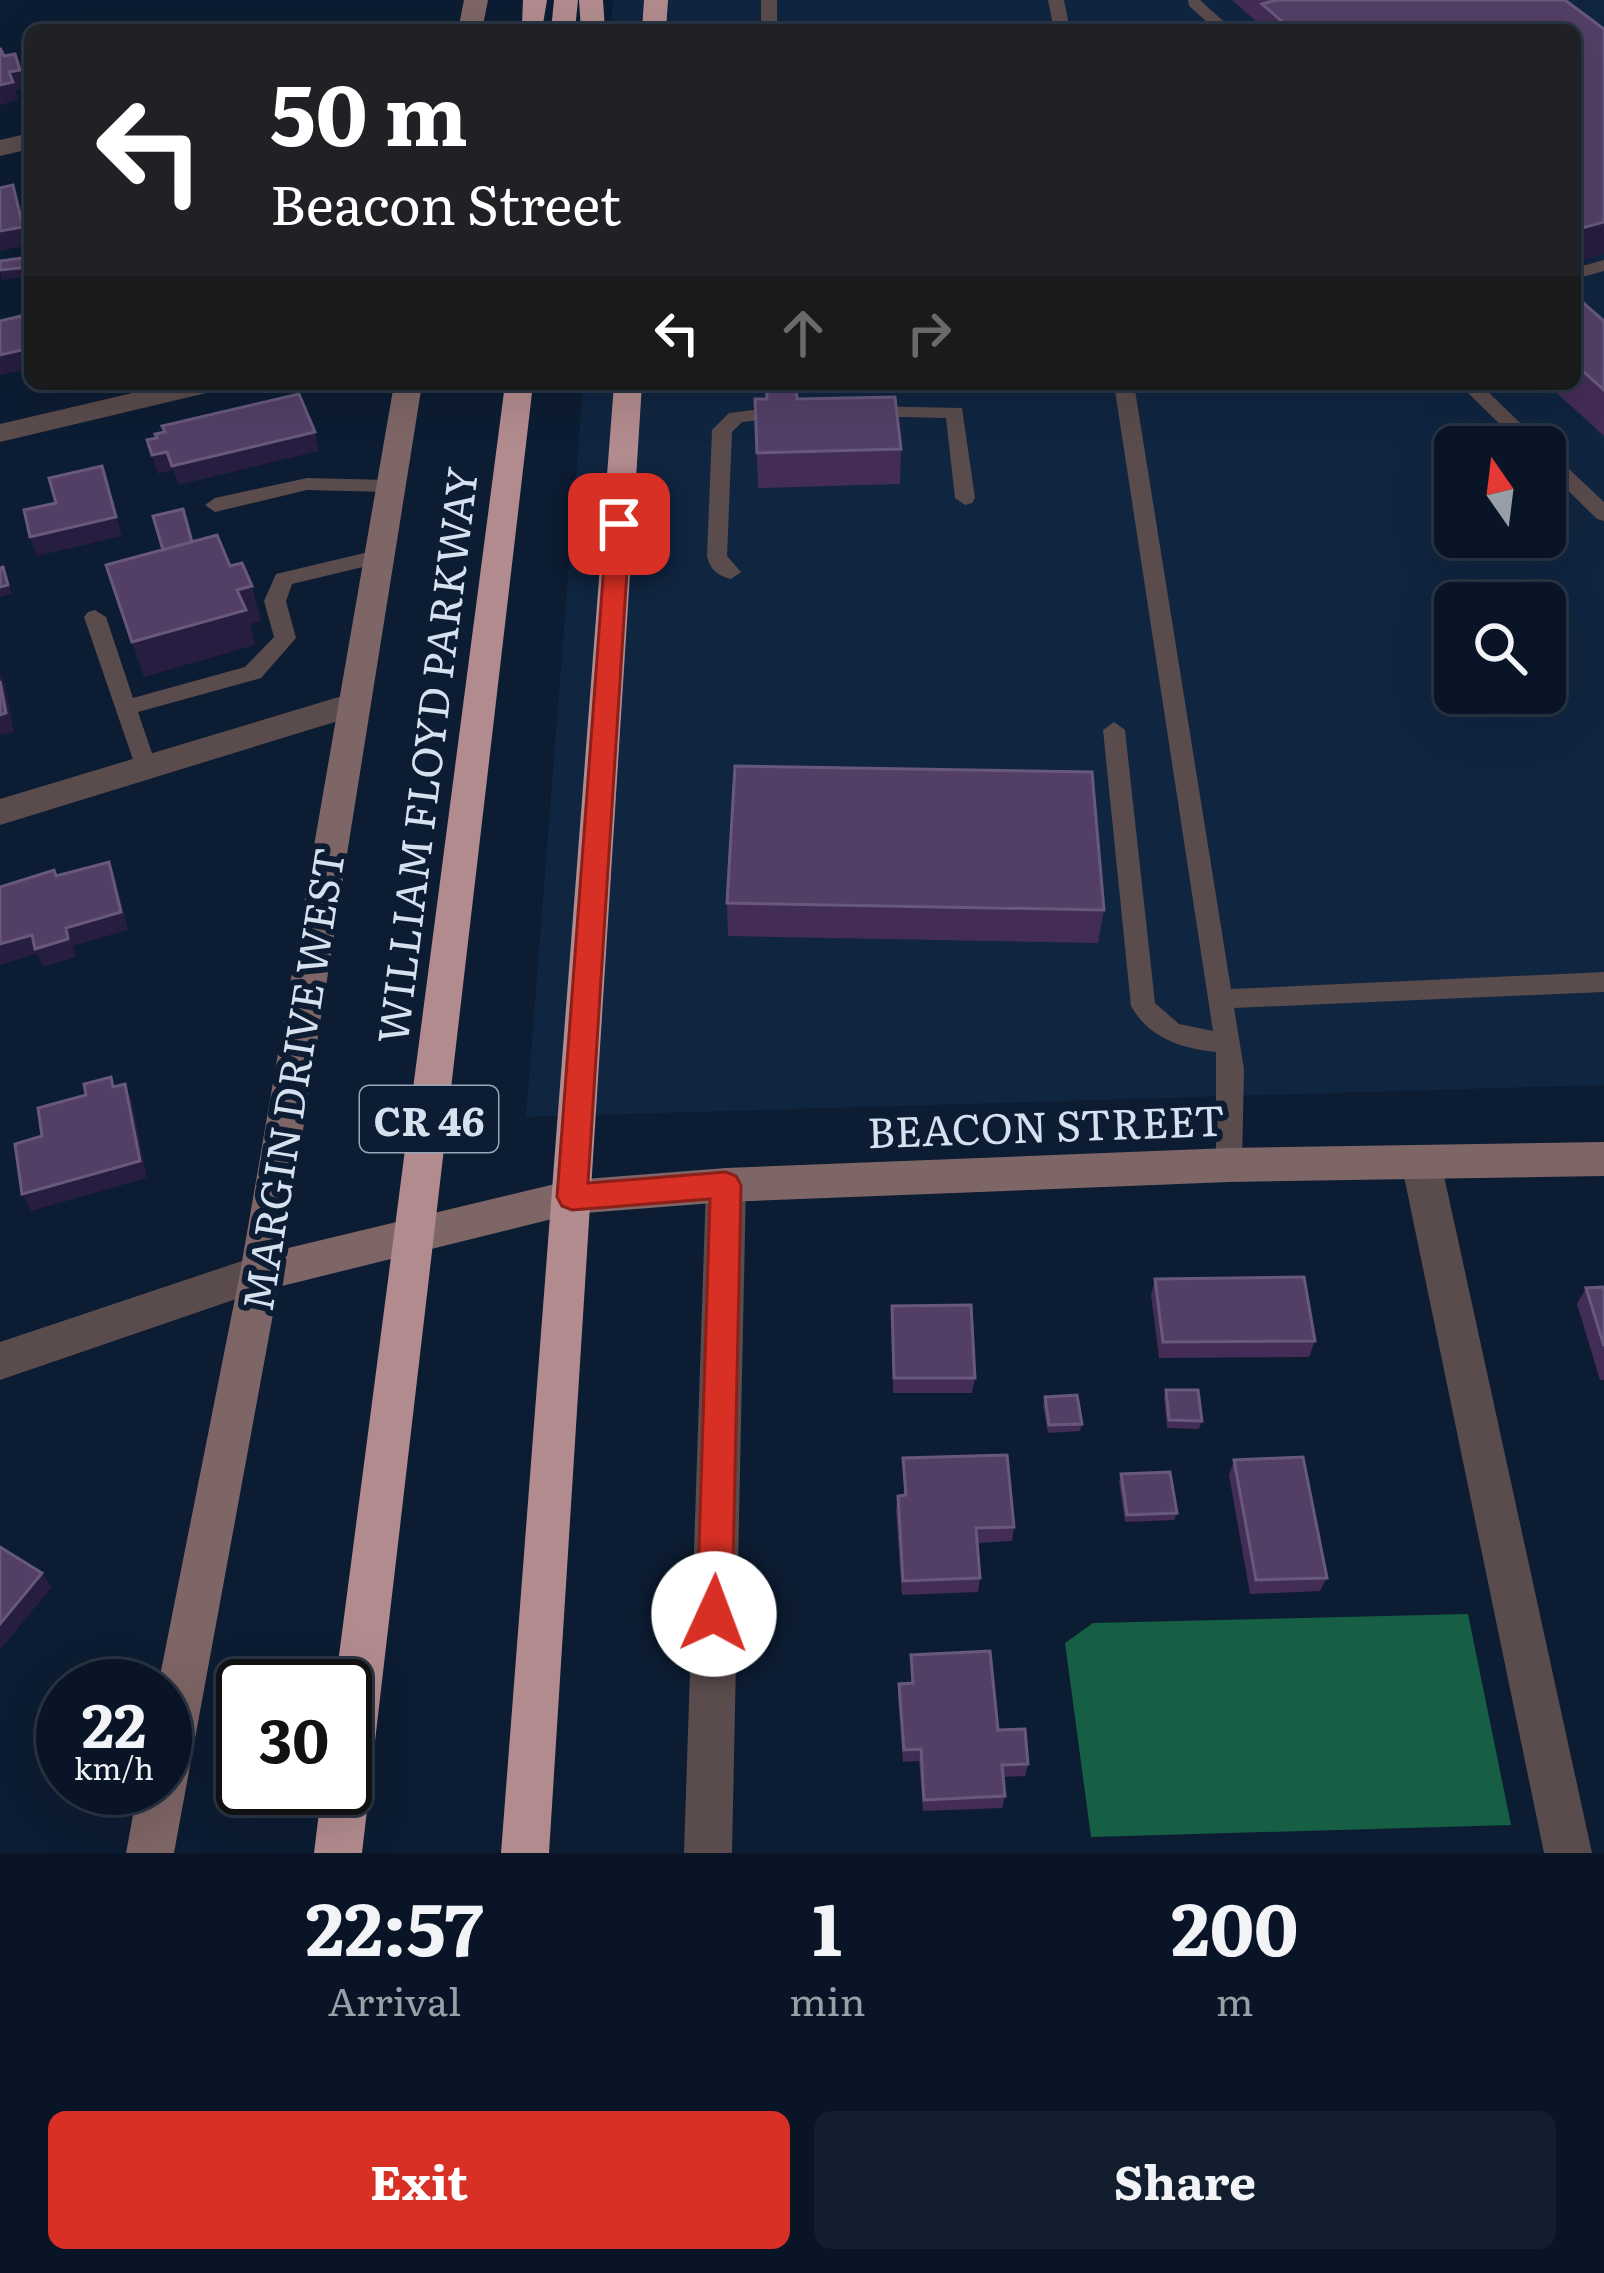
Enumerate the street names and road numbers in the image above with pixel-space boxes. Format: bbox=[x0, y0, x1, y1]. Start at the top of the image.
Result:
street label: WILLIAM FLOYD PARKWAY bbox=[359, 463, 491, 1047]
street label: MARGIN DRIVE WEST bbox=[224, 843, 358, 1315]
road number: CR 46 bbox=[360, 1086, 498, 1152]
street label: BEACON STREET bbox=[866, 1087, 1226, 1161]

